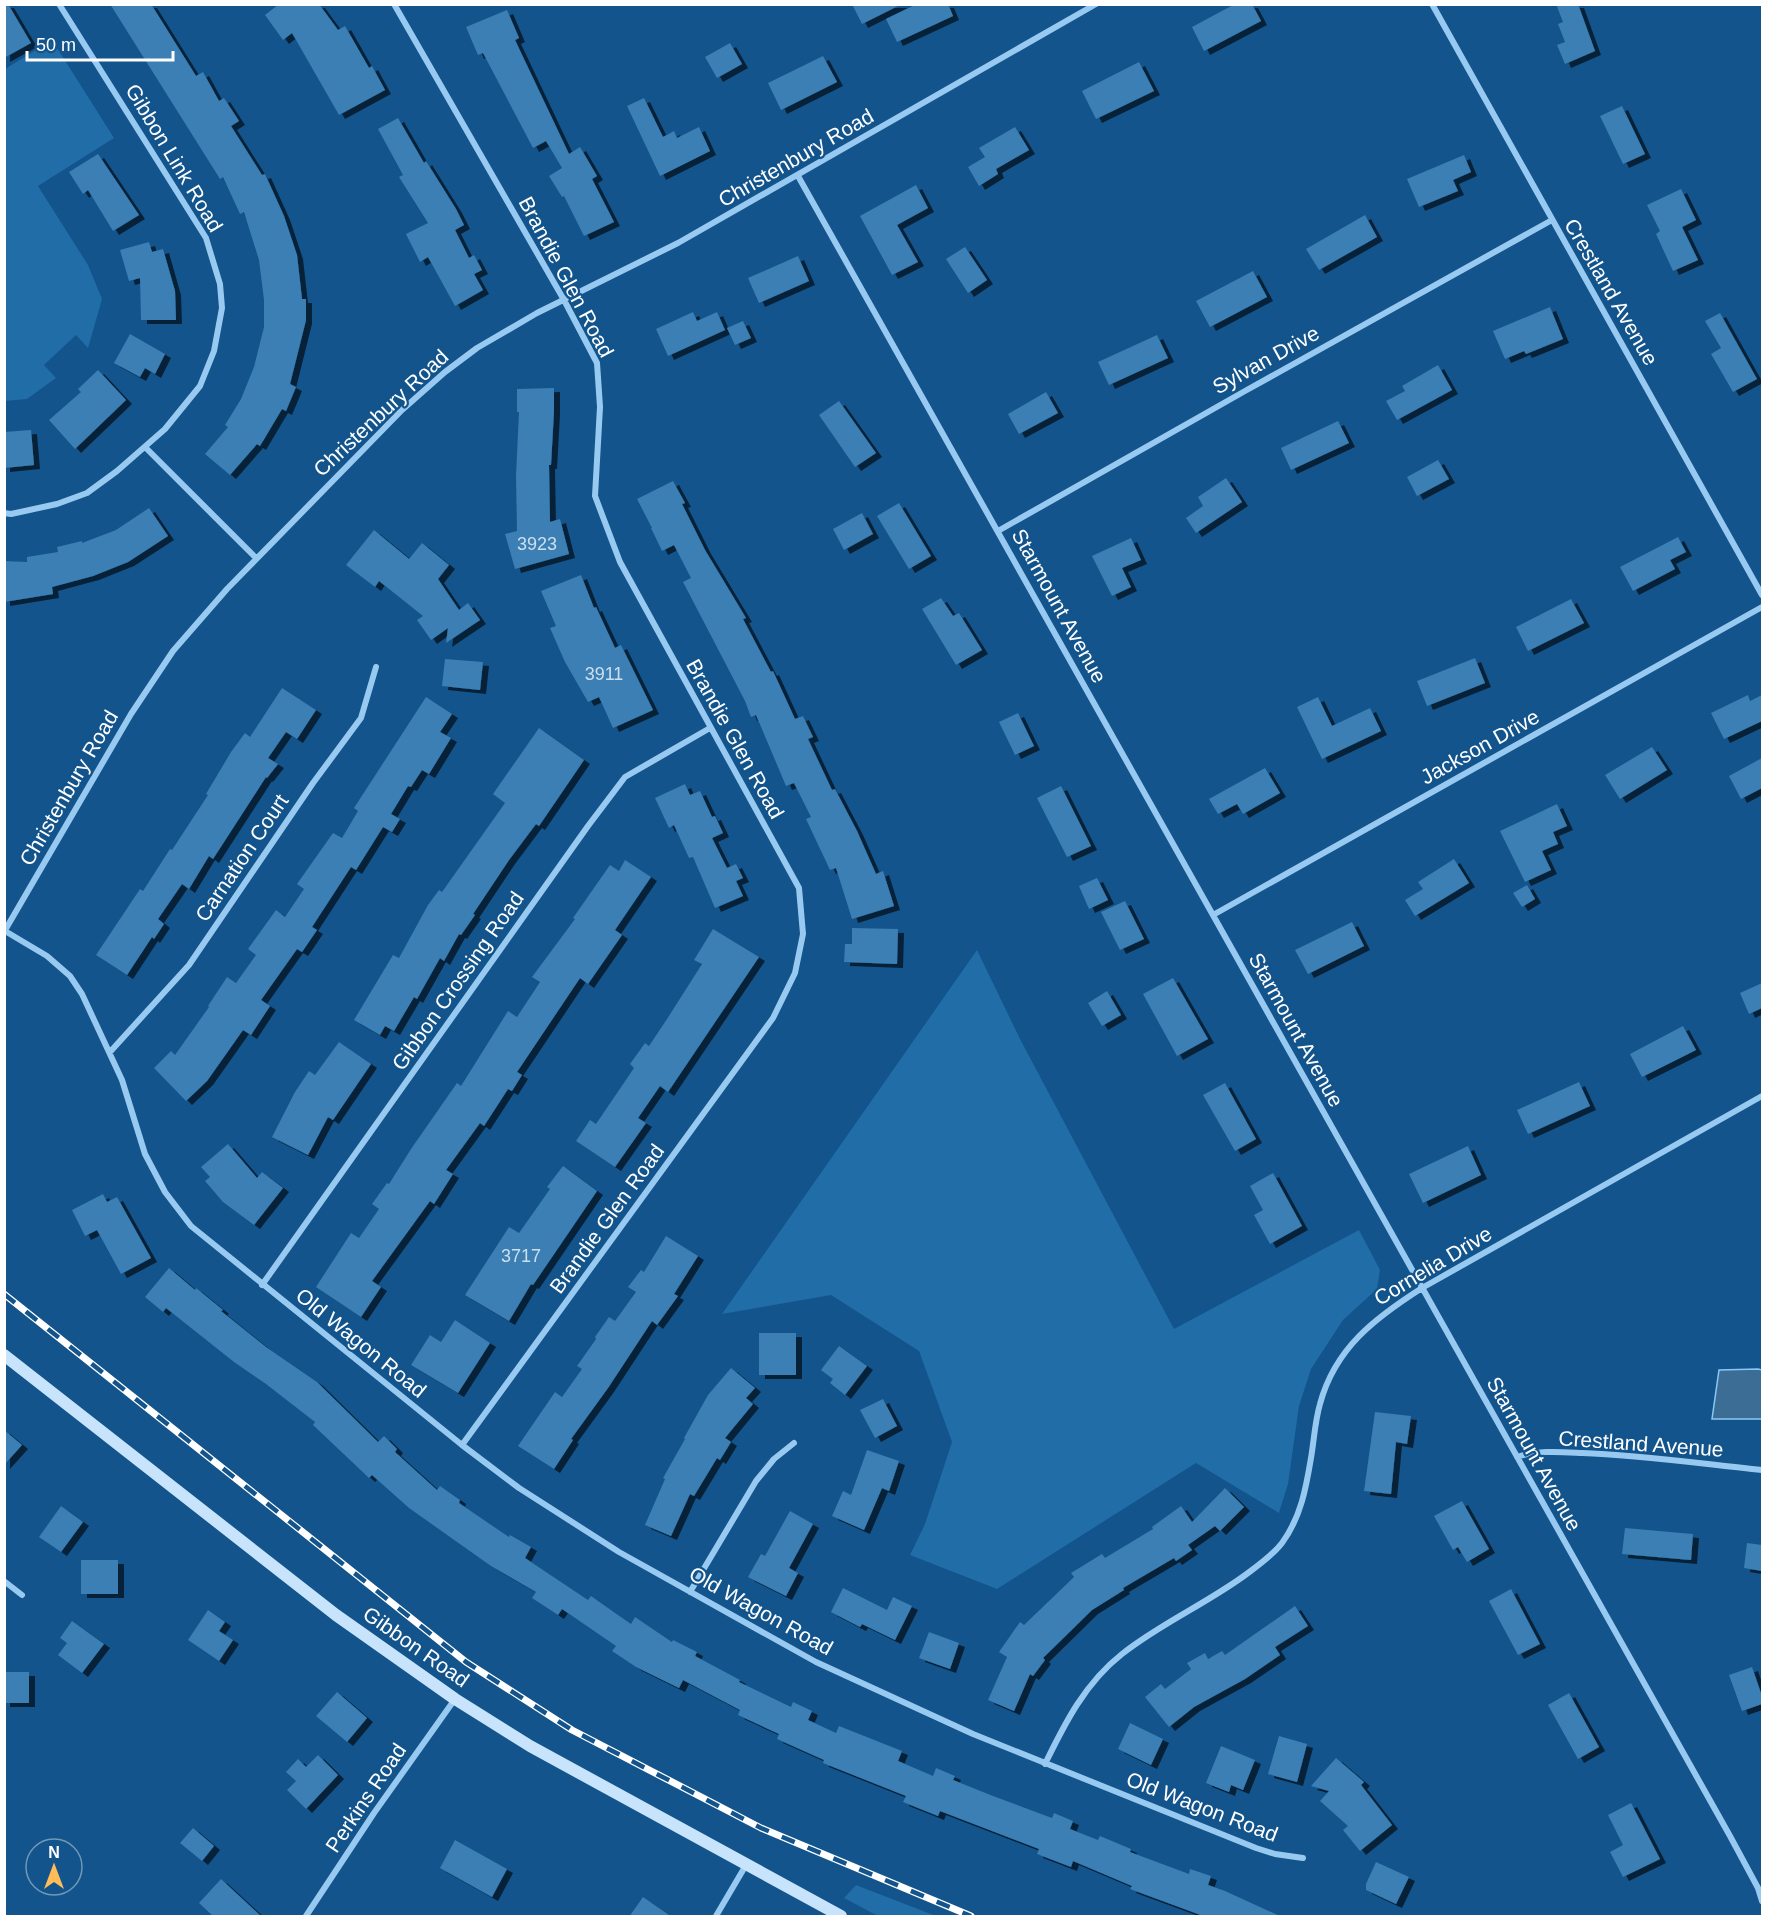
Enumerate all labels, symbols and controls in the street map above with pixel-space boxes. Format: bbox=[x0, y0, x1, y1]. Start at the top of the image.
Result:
scale bar bbox=[27, 24, 172, 62]
text: 50 m bbox=[36, 35, 76, 55]
street label: Gibbon Link Road bbox=[121, 80, 228, 236]
street label: Christenbury Road bbox=[714, 104, 877, 211]
street label: Brandie Glen Road bbox=[514, 193, 619, 361]
street label: Crestland Avenue bbox=[1560, 214, 1663, 369]
street label: Sylvan Drive bbox=[1209, 321, 1323, 398]
street label: Christenbury Road bbox=[309, 345, 453, 481]
street label: Starmount Avenue bbox=[1008, 525, 1111, 687]
house number: 3923 bbox=[517, 534, 557, 554]
street label: Brandie Glen Road bbox=[682, 655, 789, 822]
house number: 3911 bbox=[585, 664, 623, 684]
street label: Jackson Drive bbox=[1417, 705, 1543, 789]
street label: Christenbury Road bbox=[15, 706, 122, 869]
street label: Carnation Court bbox=[191, 790, 293, 926]
street label: Gibbon Crossing Road bbox=[387, 887, 528, 1074]
street label: Starmount Avenue bbox=[1245, 949, 1348, 1111]
street label: Brandie Glen Road bbox=[545, 1140, 668, 1298]
street label: Cornelia Drive bbox=[1370, 1221, 1496, 1310]
house number: 3717 bbox=[501, 1246, 541, 1266]
street label: Old Wagon Road bbox=[292, 1283, 431, 1402]
street label: Starmount Avenue bbox=[1483, 1373, 1586, 1535]
street label: Crestland Avenue bbox=[1558, 1426, 1724, 1461]
street label: Old Wagon Road bbox=[686, 1562, 837, 1659]
street label: Gibbon Road bbox=[359, 1602, 474, 1692]
street label: Perkins Road bbox=[321, 1739, 410, 1856]
street label: Old Wagon Road bbox=[1123, 1767, 1281, 1846]
north arrow bbox=[24, 1837, 84, 1897]
text: N bbox=[48, 1844, 60, 1861]

